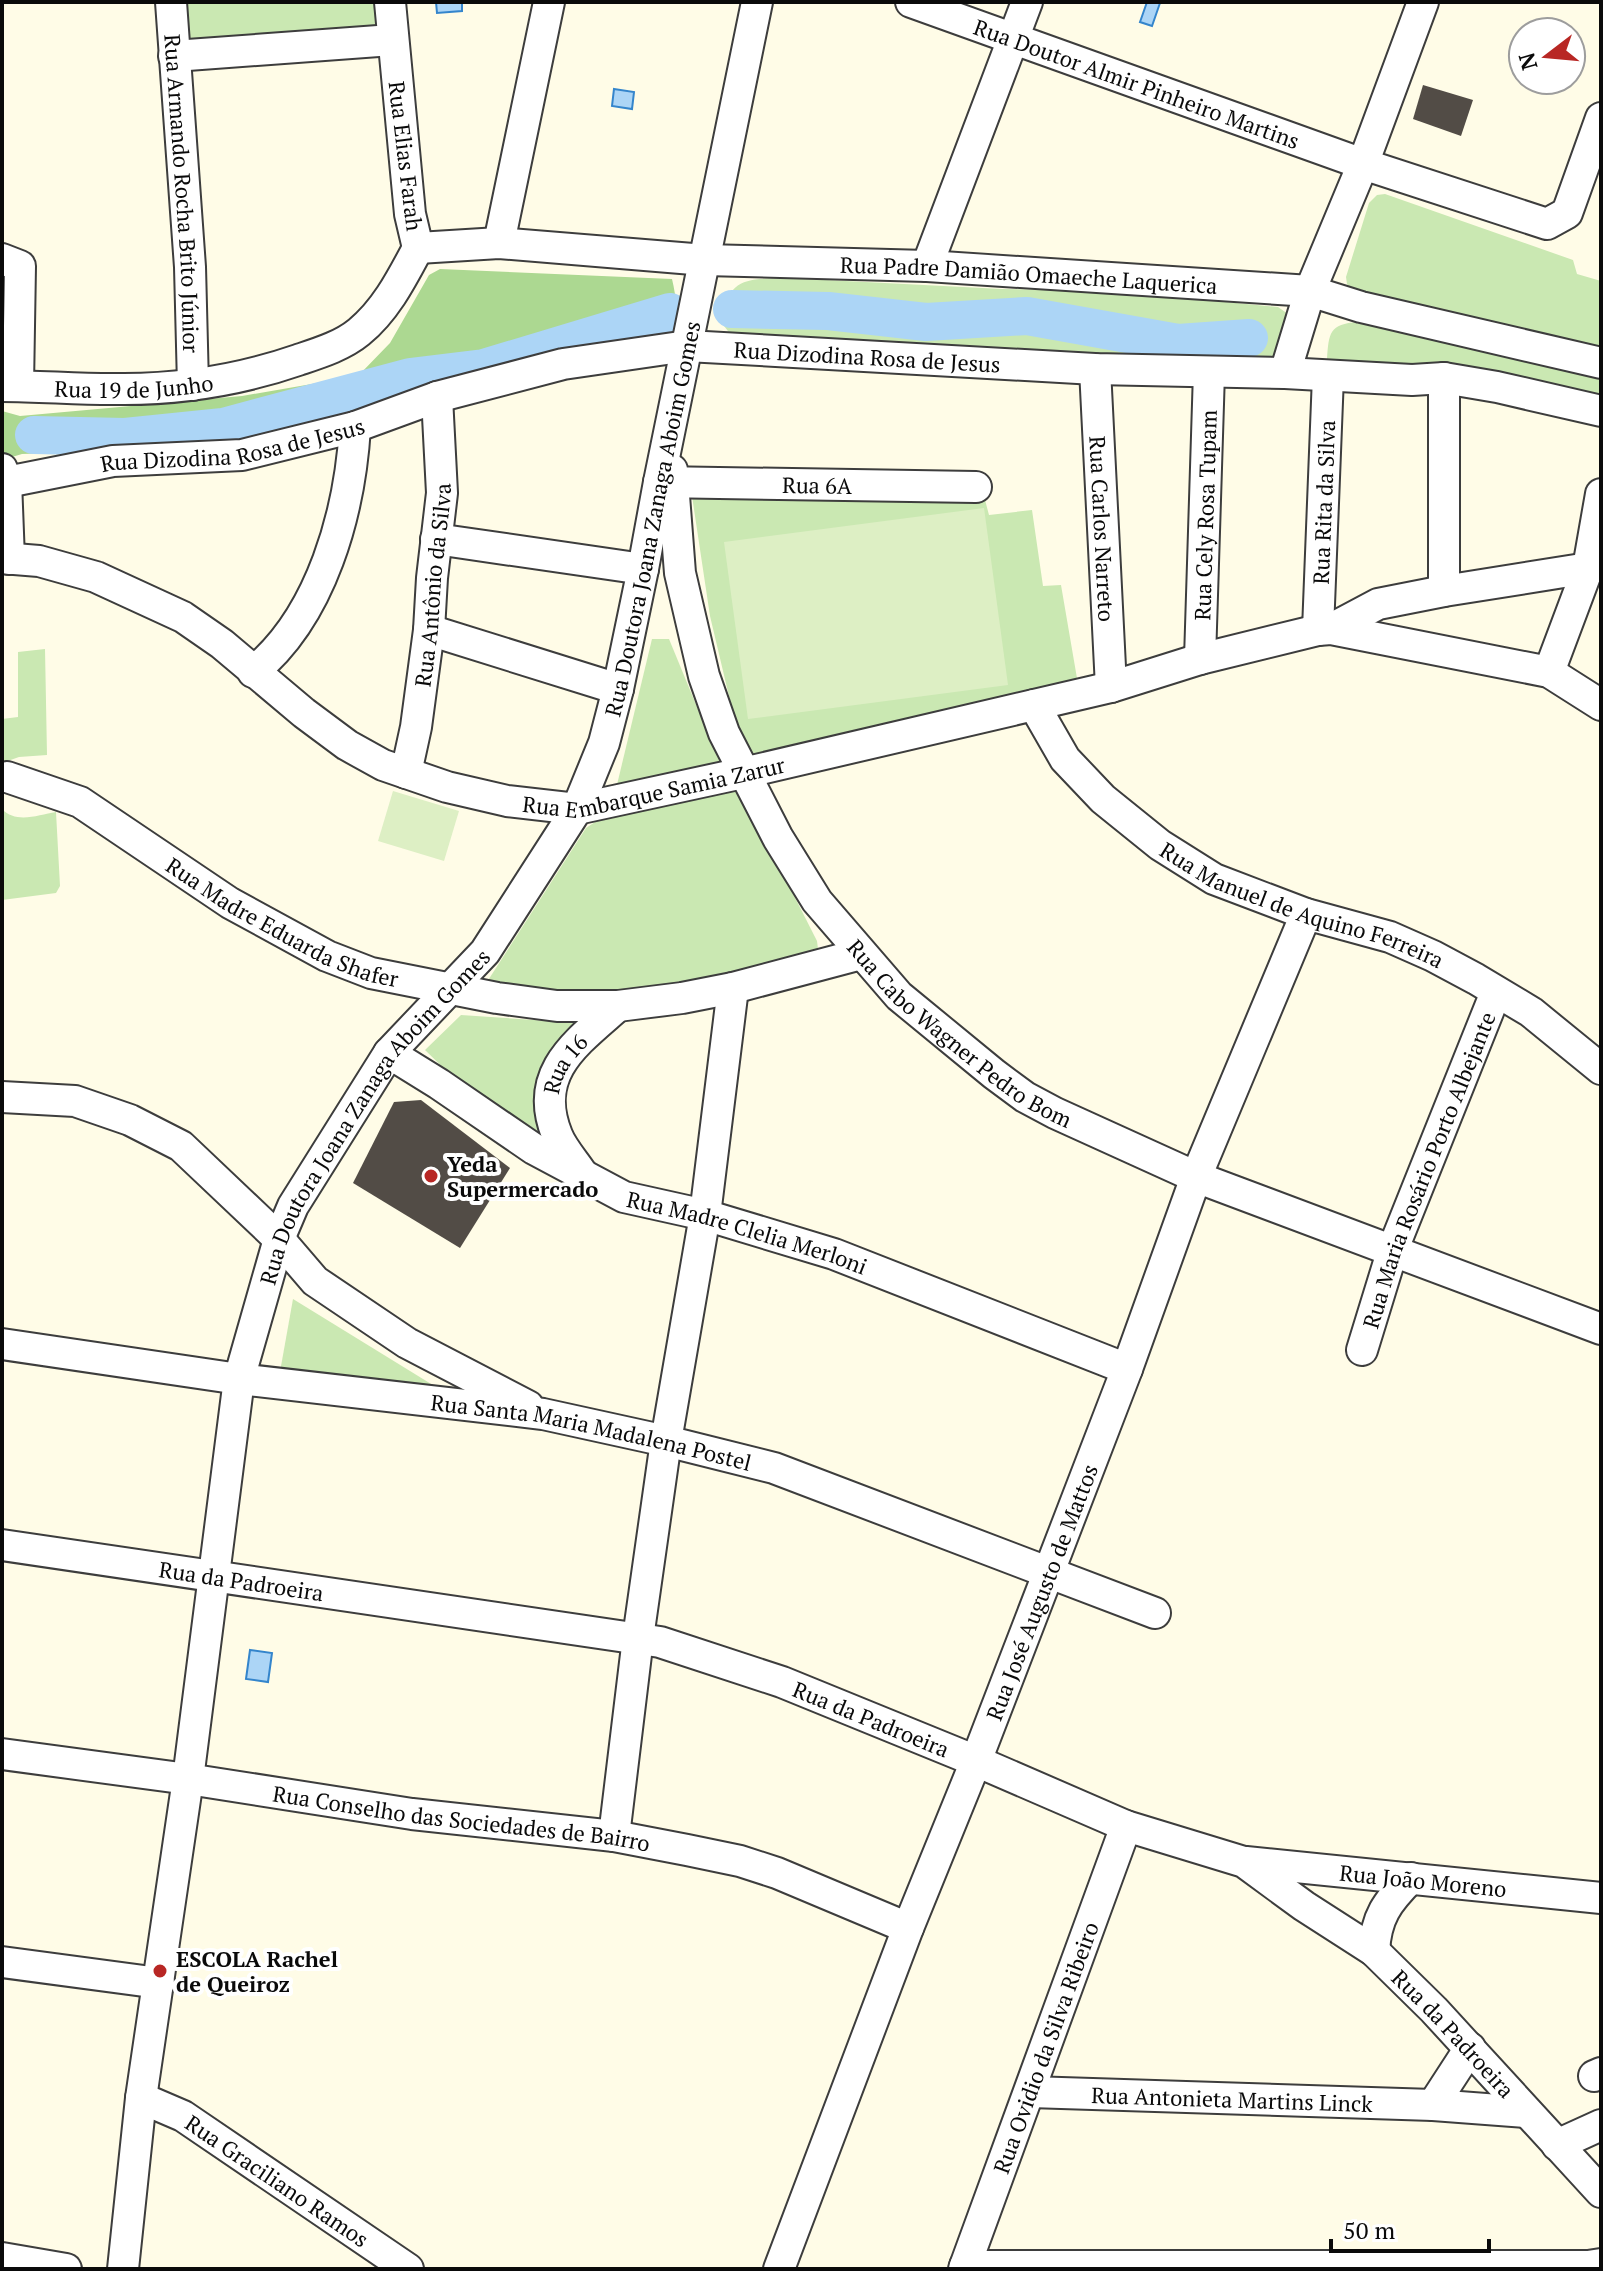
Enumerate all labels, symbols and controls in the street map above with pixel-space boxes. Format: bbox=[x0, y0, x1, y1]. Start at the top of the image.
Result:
street label: Rua Doutor Almir Pinheiro Martins bbox=[970, 11, 1304, 155]
north arrow bbox=[1507, 16, 1587, 96]
street label: Rua Armando Rocha Brito Júnior bbox=[159, 33, 207, 354]
text: N bbox=[1511, 49, 1544, 74]
street label: Rua Elias Farah bbox=[382, 79, 430, 233]
street label: Rua Padre Damião Omaeche Laquerica bbox=[840, 249, 1218, 299]
street label: Rua Doutora Joana Zanaga Aboim Gomes bbox=[597, 318, 706, 719]
street label: Rua Dizodina Rosa de Jesus bbox=[733, 334, 1001, 378]
street label: Rua 19 de Junho bbox=[54, 367, 215, 404]
street label: Rua Cely Rosa Tupam bbox=[1187, 409, 1222, 621]
street label: Rua Dizodina Rosa de Jesus bbox=[98, 410, 368, 478]
street label: Rua Rita da Silva bbox=[1305, 419, 1341, 585]
street label: Rua Carlos Narreto bbox=[1084, 435, 1122, 622]
street label: Rua 6A bbox=[782, 469, 853, 500]
street label: Rua Antônio da Silva bbox=[407, 483, 457, 689]
street label: Rua Embarque Samia Zarur bbox=[521, 749, 788, 824]
street label: Rua Manuel de Aquino Ferreira bbox=[1155, 835, 1449, 974]
street label: Rua Madre Eduarda Shafer bbox=[161, 850, 402, 993]
street label: Rua Cabo Wagner Pedro Bom bbox=[841, 933, 1077, 1133]
street label: Rua Doutora Joana Zanaga Aboim Gomes bbox=[252, 942, 496, 1288]
street label: Rua Maria Rosário Porto Albejante bbox=[1355, 1007, 1501, 1332]
street label: Rua 16 bbox=[536, 1027, 593, 1097]
place label: Yeda Supermercado bbox=[447, 1149, 598, 1203]
marker: Yeda Supermercado bbox=[422, 1167, 440, 1185]
street label: Rua Madre Clelia Merloni bbox=[624, 1184, 872, 1280]
street label: Rua Santa Maria Madalena Postel bbox=[429, 1387, 755, 1476]
street label: Rua José Augusto de Mattos bbox=[979, 1460, 1104, 1724]
street label: Rua da Padroeira bbox=[157, 1554, 326, 1607]
street label: Rua da Padroeira bbox=[789, 1674, 954, 1763]
street label: Rua Conselho das Sociedades de Bairro bbox=[271, 1778, 653, 1857]
street label: Rua João Moreno bbox=[1338, 1857, 1508, 1903]
street label: Rua Ovidio da Silva Ribeiro bbox=[986, 1917, 1104, 2177]
place label: ESCOLA Rachel de Queiroz bbox=[176, 1944, 338, 1998]
marker: ESCOLA Rachel de Queiroz bbox=[151, 1962, 169, 1980]
street label: Rua da Padroeira bbox=[1386, 1963, 1521, 2103]
street label: Rua Antonieta Martins Linck bbox=[1091, 2079, 1374, 2118]
street label: Rua Graciliano Ramos bbox=[180, 2108, 375, 2253]
scale bar bbox=[1331, 2203, 1489, 2253]
text: 50 m bbox=[1343, 2214, 1395, 2246]

